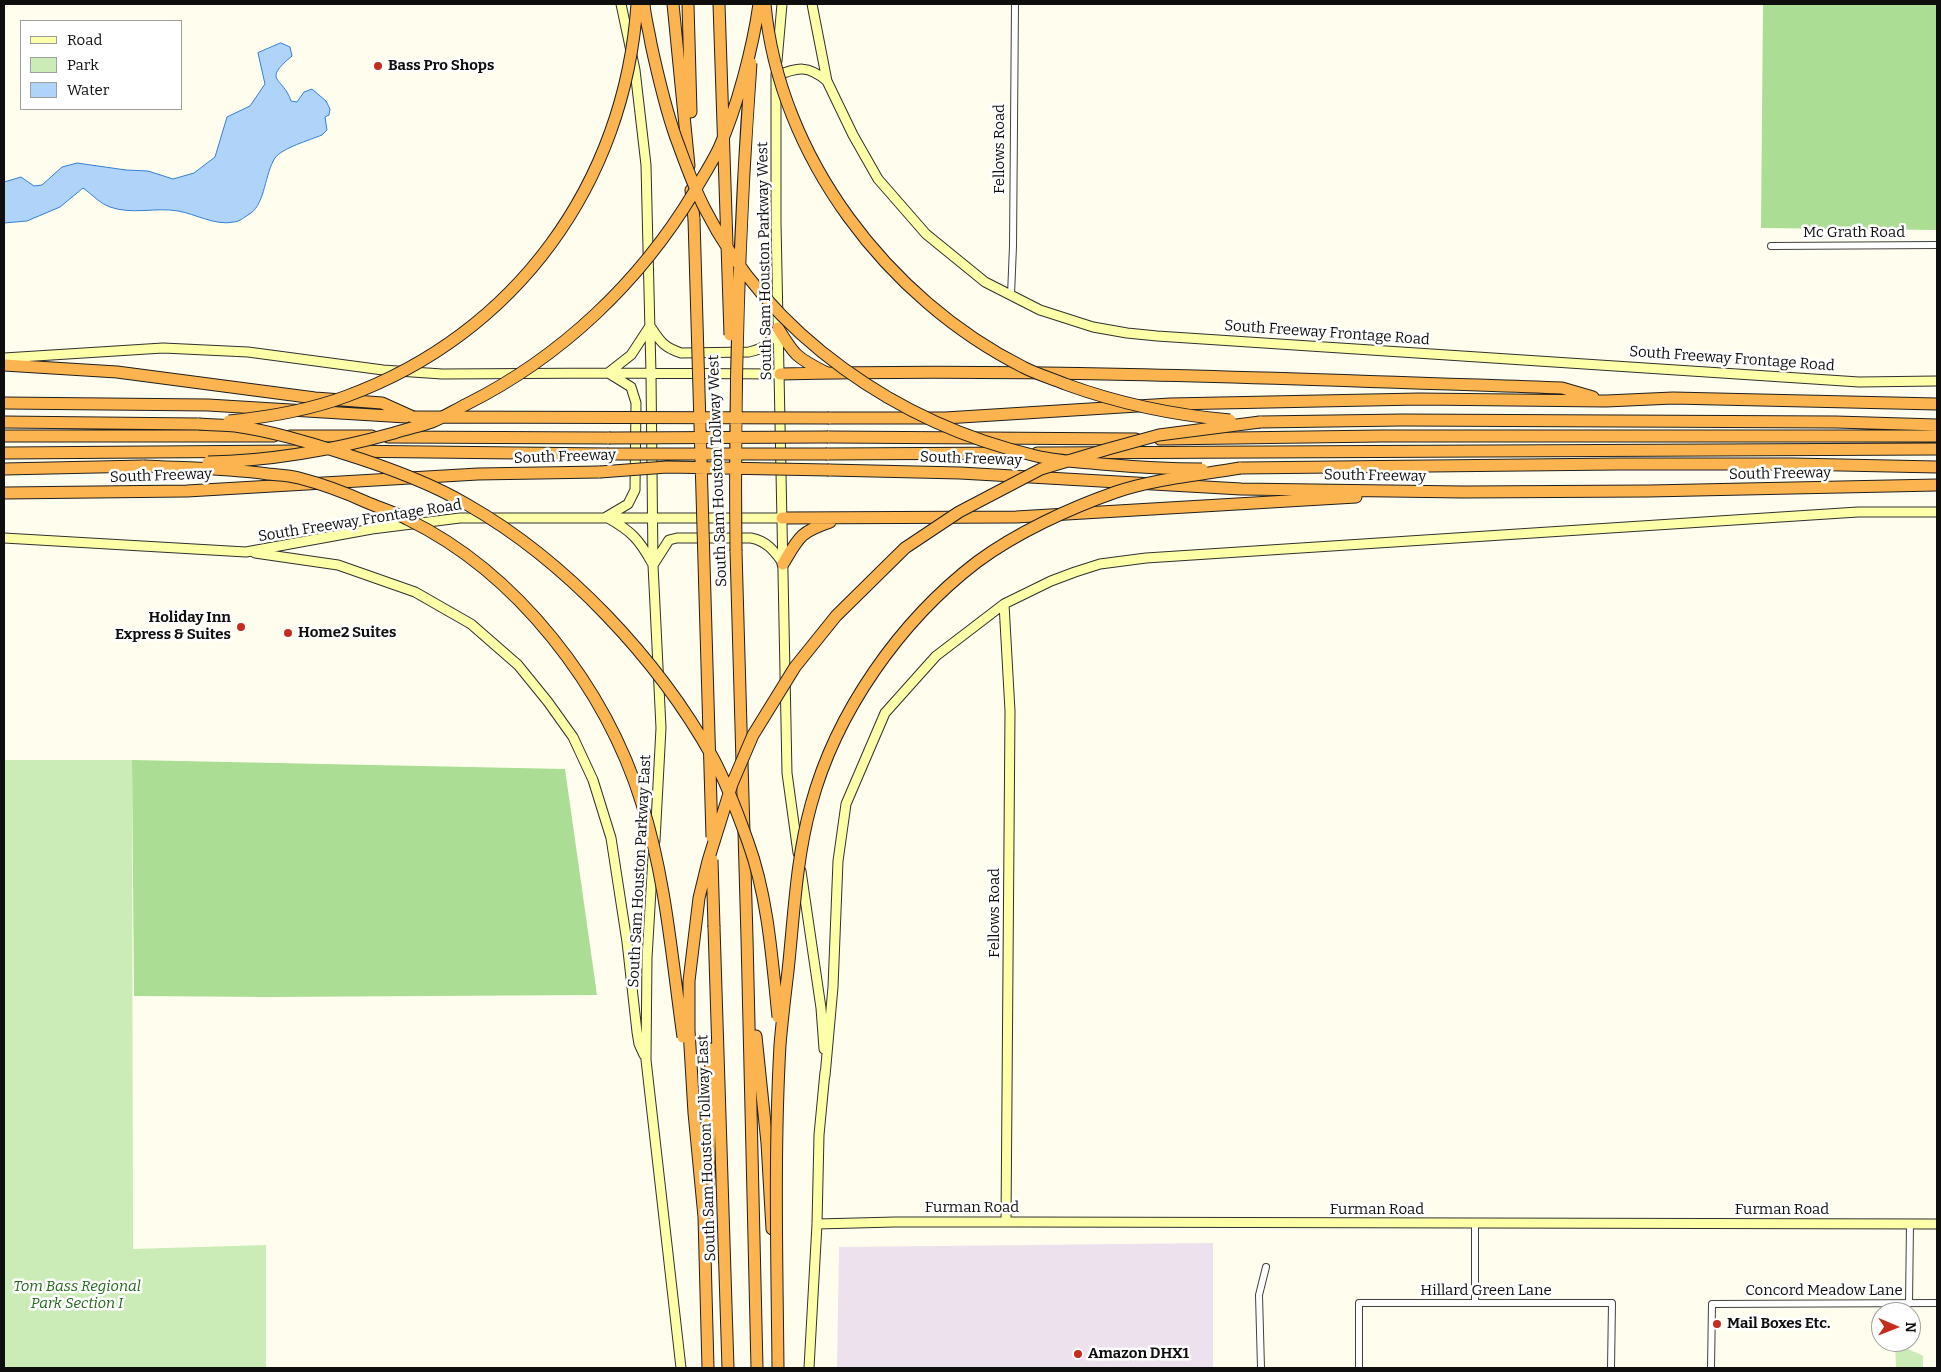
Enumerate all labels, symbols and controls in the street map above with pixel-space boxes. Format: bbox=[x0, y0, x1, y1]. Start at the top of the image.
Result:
legend bbox=[20, 20, 182, 110]
text: Road bbox=[67, 31, 102, 49]
text: Park bbox=[67, 56, 99, 74]
place label: Bass Pro Shops bbox=[388, 57, 494, 75]
marker: Bass Pro Shops bbox=[372, 60, 384, 72]
text: Water bbox=[67, 81, 109, 99]
street label: Fellows Road bbox=[991, 104, 1009, 194]
street label: South Sam Houston Parkway West bbox=[754, 142, 776, 380]
street label: Mc Grath Road bbox=[1803, 224, 1905, 242]
street label: South Freeway Frontage Road bbox=[1224, 317, 1430, 349]
street label: South Freeway Frontage Road bbox=[1629, 343, 1835, 375]
street label: South Sam Houston Tollway West bbox=[705, 355, 731, 587]
street label: South Freeway bbox=[514, 446, 616, 468]
street label: South Freeway bbox=[920, 448, 1022, 470]
street label: South Freeway bbox=[1729, 464, 1831, 484]
street label: South Freeway bbox=[110, 465, 212, 487]
street label: South Freeway bbox=[1324, 466, 1426, 486]
street label: South Freeway Frontage Road bbox=[257, 496, 463, 546]
place label: Holiday Inn Express & Suites bbox=[115, 609, 231, 644]
marker: Holiday Inn Express & Suites bbox=[235, 621, 247, 633]
place label: Home2 Suites bbox=[298, 624, 396, 642]
marker: Home2 Suites bbox=[282, 627, 294, 639]
street label: South Sam Houston Parkway East bbox=[625, 754, 655, 988]
street label: Fellows Road bbox=[986, 868, 1004, 958]
street label: South Sam Houston Tollway East bbox=[694, 1034, 720, 1262]
street label: Furman Road bbox=[925, 1199, 1019, 1217]
street label: Furman Road bbox=[1330, 1201, 1424, 1219]
street label: Furman Road bbox=[1735, 1201, 1829, 1219]
park label: Tom Bass Regional Park Section I bbox=[13, 1278, 141, 1313]
street label: Hillard Green Lane bbox=[1420, 1282, 1552, 1300]
street label: Concord Meadow Lane bbox=[1745, 1282, 1903, 1300]
north arrow bbox=[1871, 1302, 1921, 1352]
place label: Mail Boxes Etc. bbox=[1727, 1315, 1830, 1333]
marker: Mail Boxes Etc. bbox=[1711, 1318, 1723, 1330]
text: N bbox=[1902, 1322, 1919, 1333]
place label: Amazon DHX1 bbox=[1088, 1345, 1189, 1363]
marker: Amazon DHX1 bbox=[1072, 1348, 1084, 1360]

